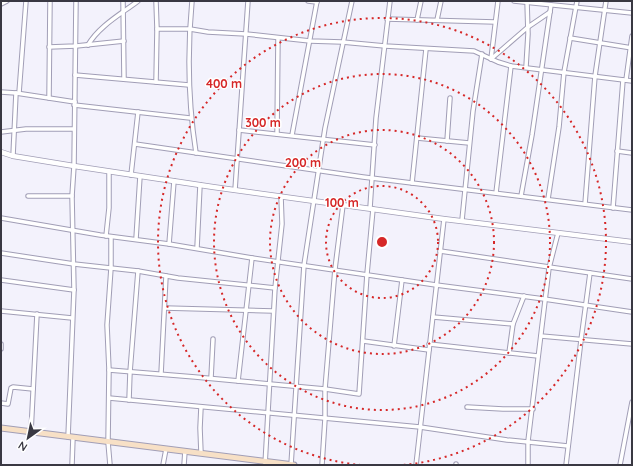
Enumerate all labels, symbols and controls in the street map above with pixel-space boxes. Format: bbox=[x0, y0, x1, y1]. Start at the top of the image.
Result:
text: 400 m bbox=[206, 76, 242, 91]
text: 300 m bbox=[245, 115, 281, 130]
text: 200 m bbox=[285, 155, 321, 170]
text: 100 m bbox=[325, 195, 359, 210]
centre of rings bbox=[375, 235, 389, 249]
north arrow bbox=[8, 418, 48, 458]
text: N bbox=[15, 438, 30, 454]

